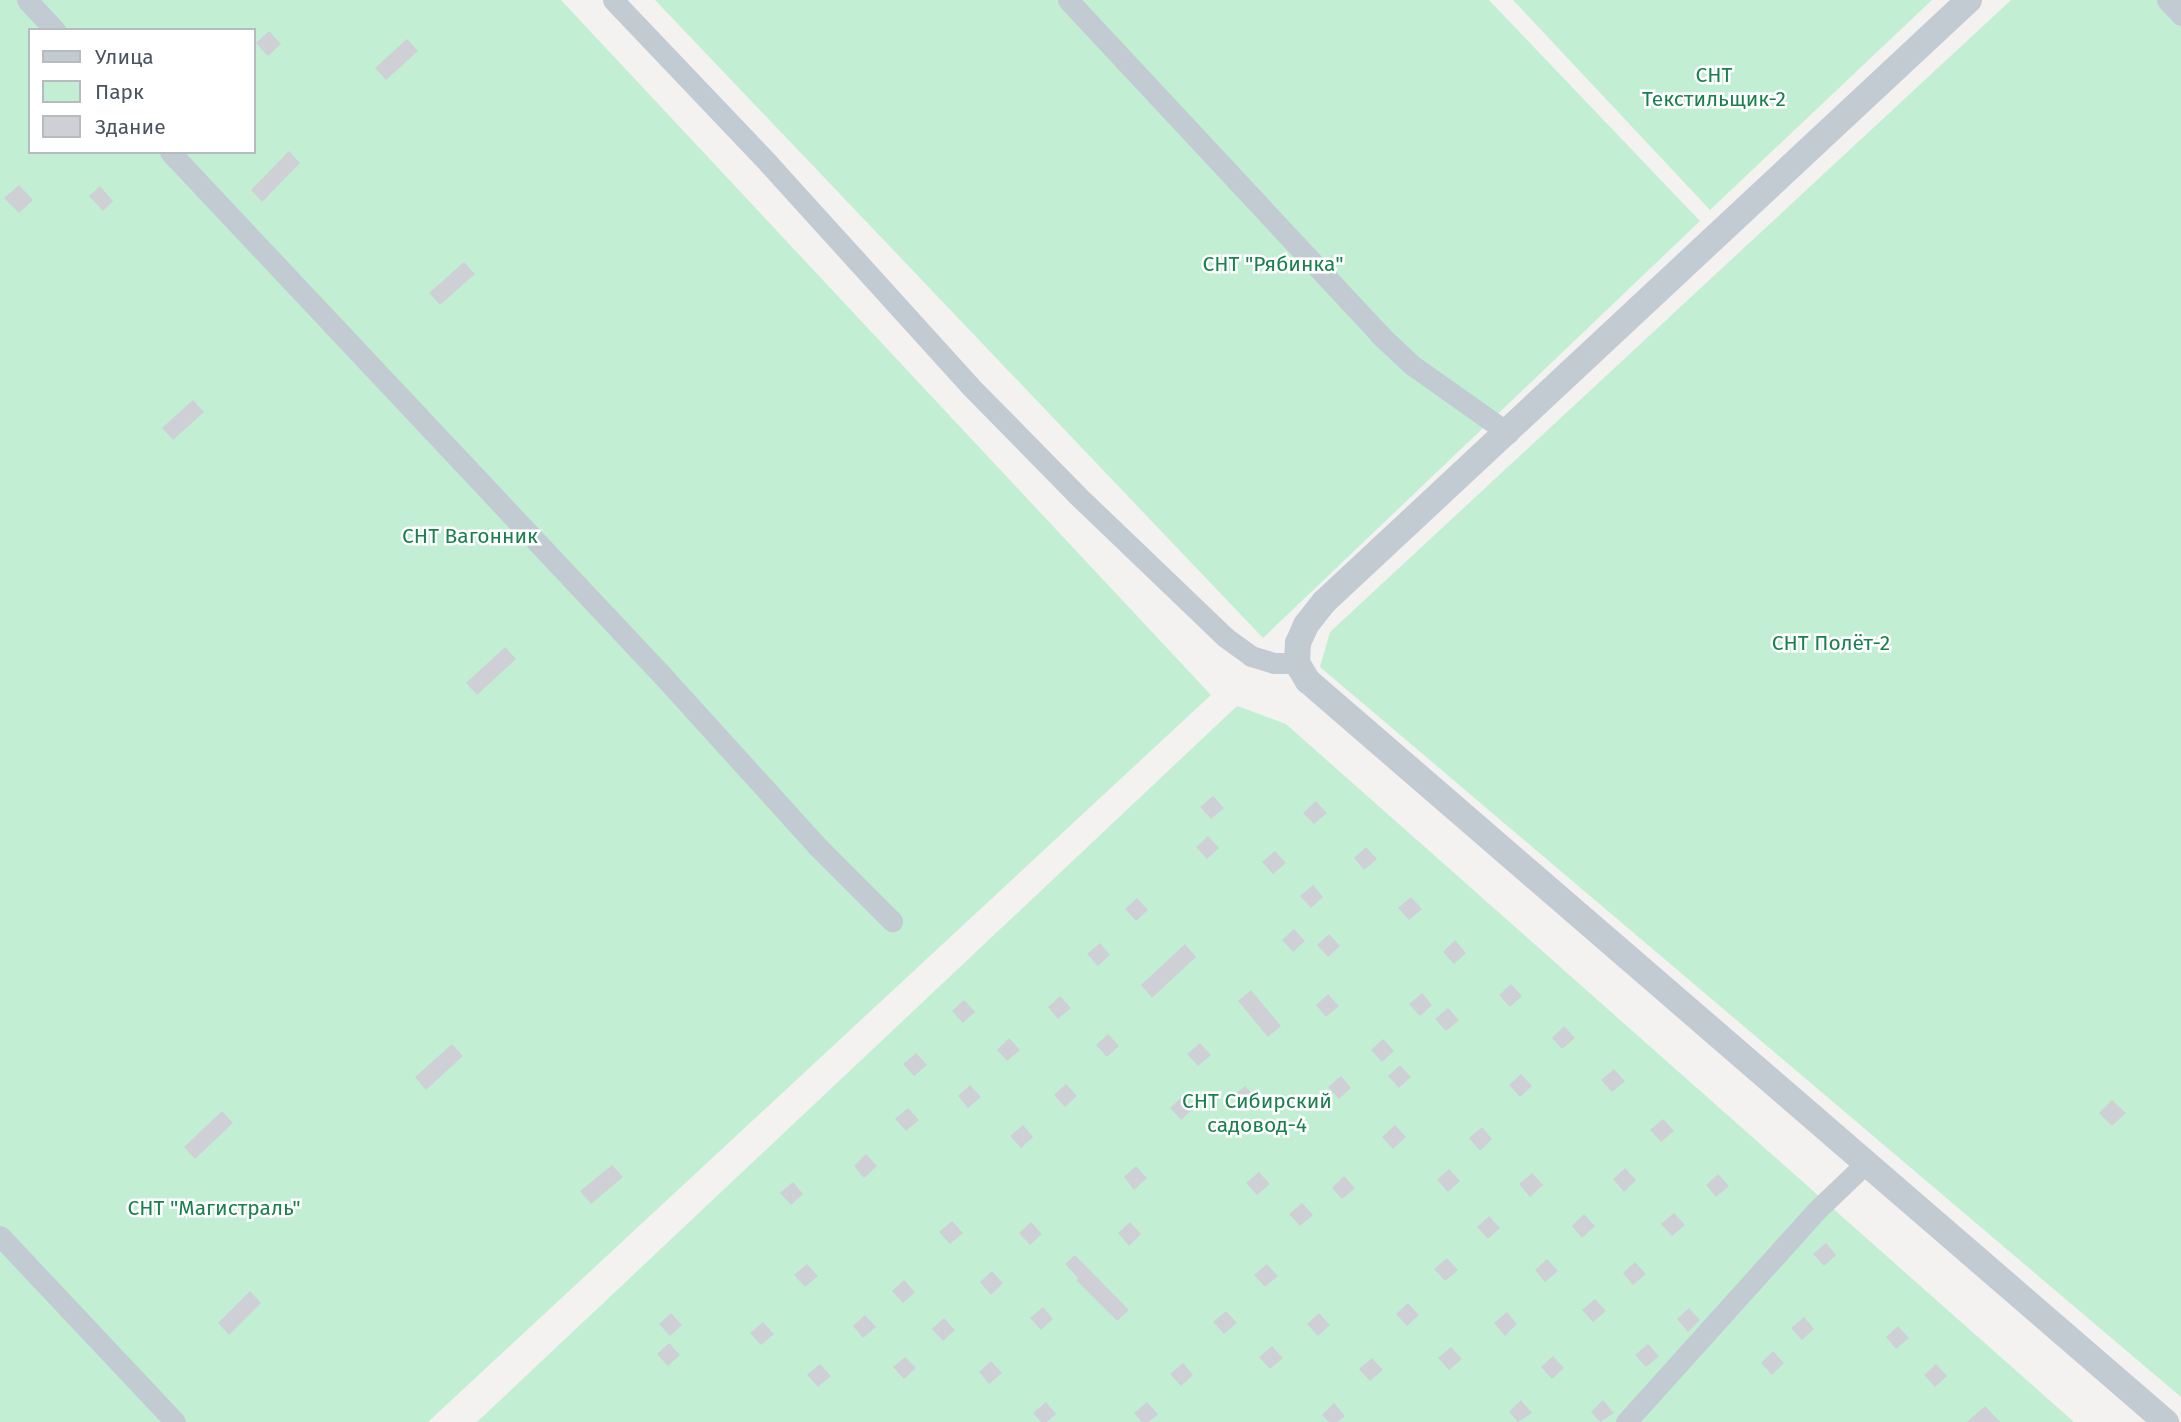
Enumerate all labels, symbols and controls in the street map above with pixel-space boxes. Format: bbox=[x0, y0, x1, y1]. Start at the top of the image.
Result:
legend bbox=[28, 28, 256, 154]
text: Улица bbox=[95, 44, 154, 70]
park label: СНТ Текстильщик-2 bbox=[1642, 62, 1786, 112]
text: Парк bbox=[95, 79, 144, 105]
text: Здание bbox=[95, 114, 166, 140]
park label: СНТ "Рябинка" bbox=[1202, 251, 1344, 277]
park label: СНТ Вагонник bbox=[402, 523, 538, 549]
park label: СНТ Полёт-2 bbox=[1772, 630, 1890, 656]
park label: СНТ Сибирский садовод-4 bbox=[1182, 1088, 1332, 1138]
park label: СНТ "Магистраль" bbox=[127, 1195, 301, 1221]

